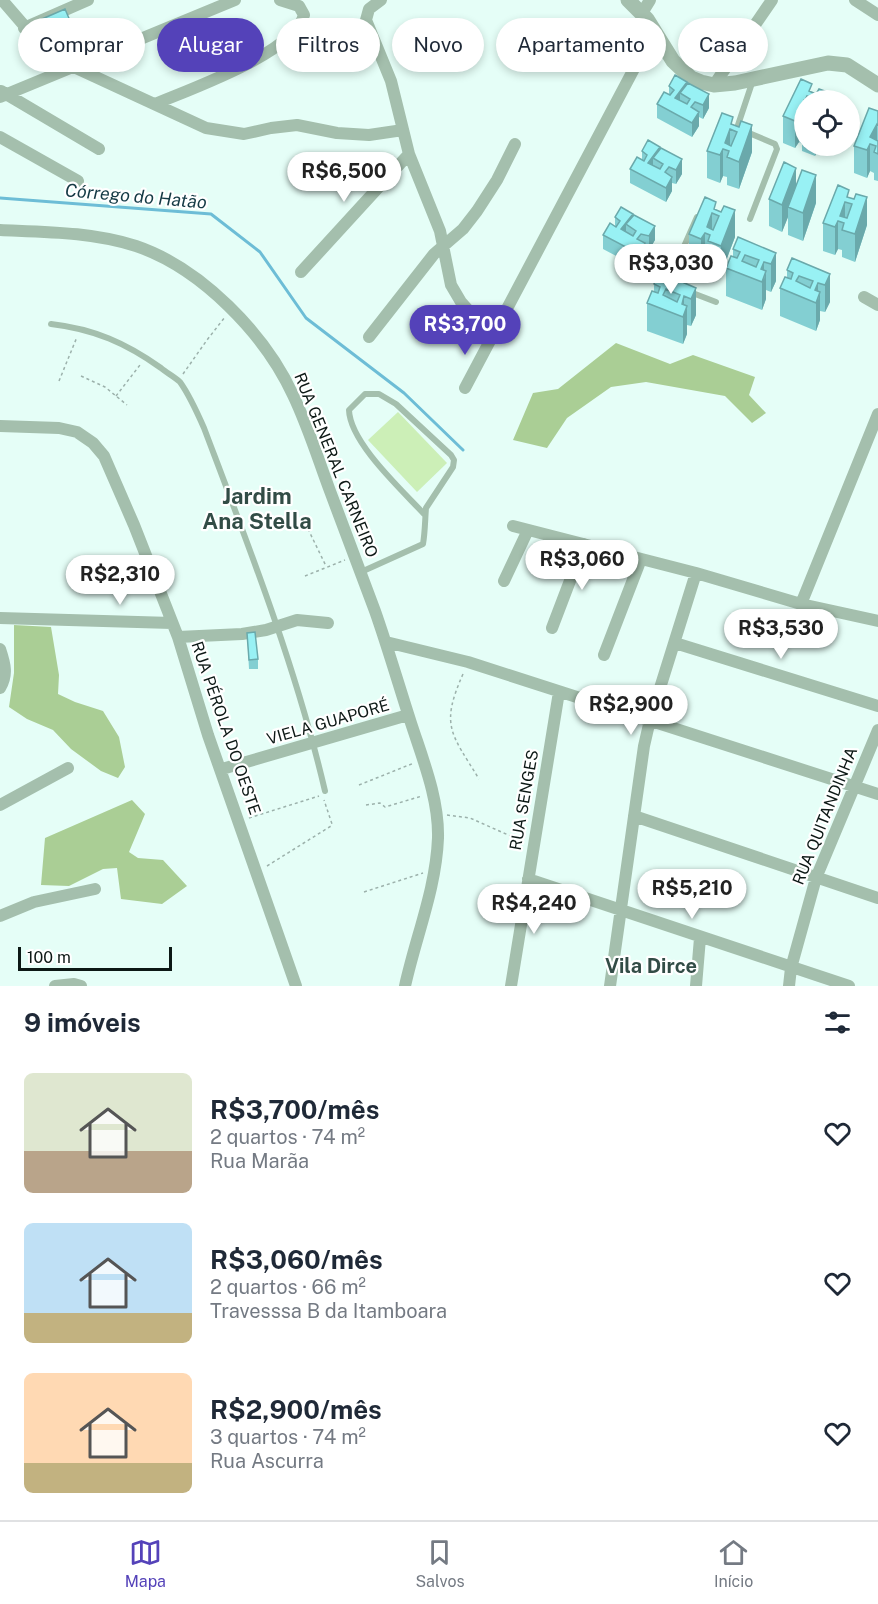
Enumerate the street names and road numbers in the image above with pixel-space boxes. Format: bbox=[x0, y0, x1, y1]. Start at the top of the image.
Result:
street label: RUA GENERAL CARNEIRO bbox=[290, 370, 382, 560]
street label: RUA PÉROLA DO OESTE bbox=[187, 638, 266, 817]
street label: VIELA GUAPORÉ bbox=[264, 694, 391, 749]
street label: RUA QUITANDINHA bbox=[789, 744, 861, 888]
street label: RUA SENGES bbox=[506, 748, 542, 852]

